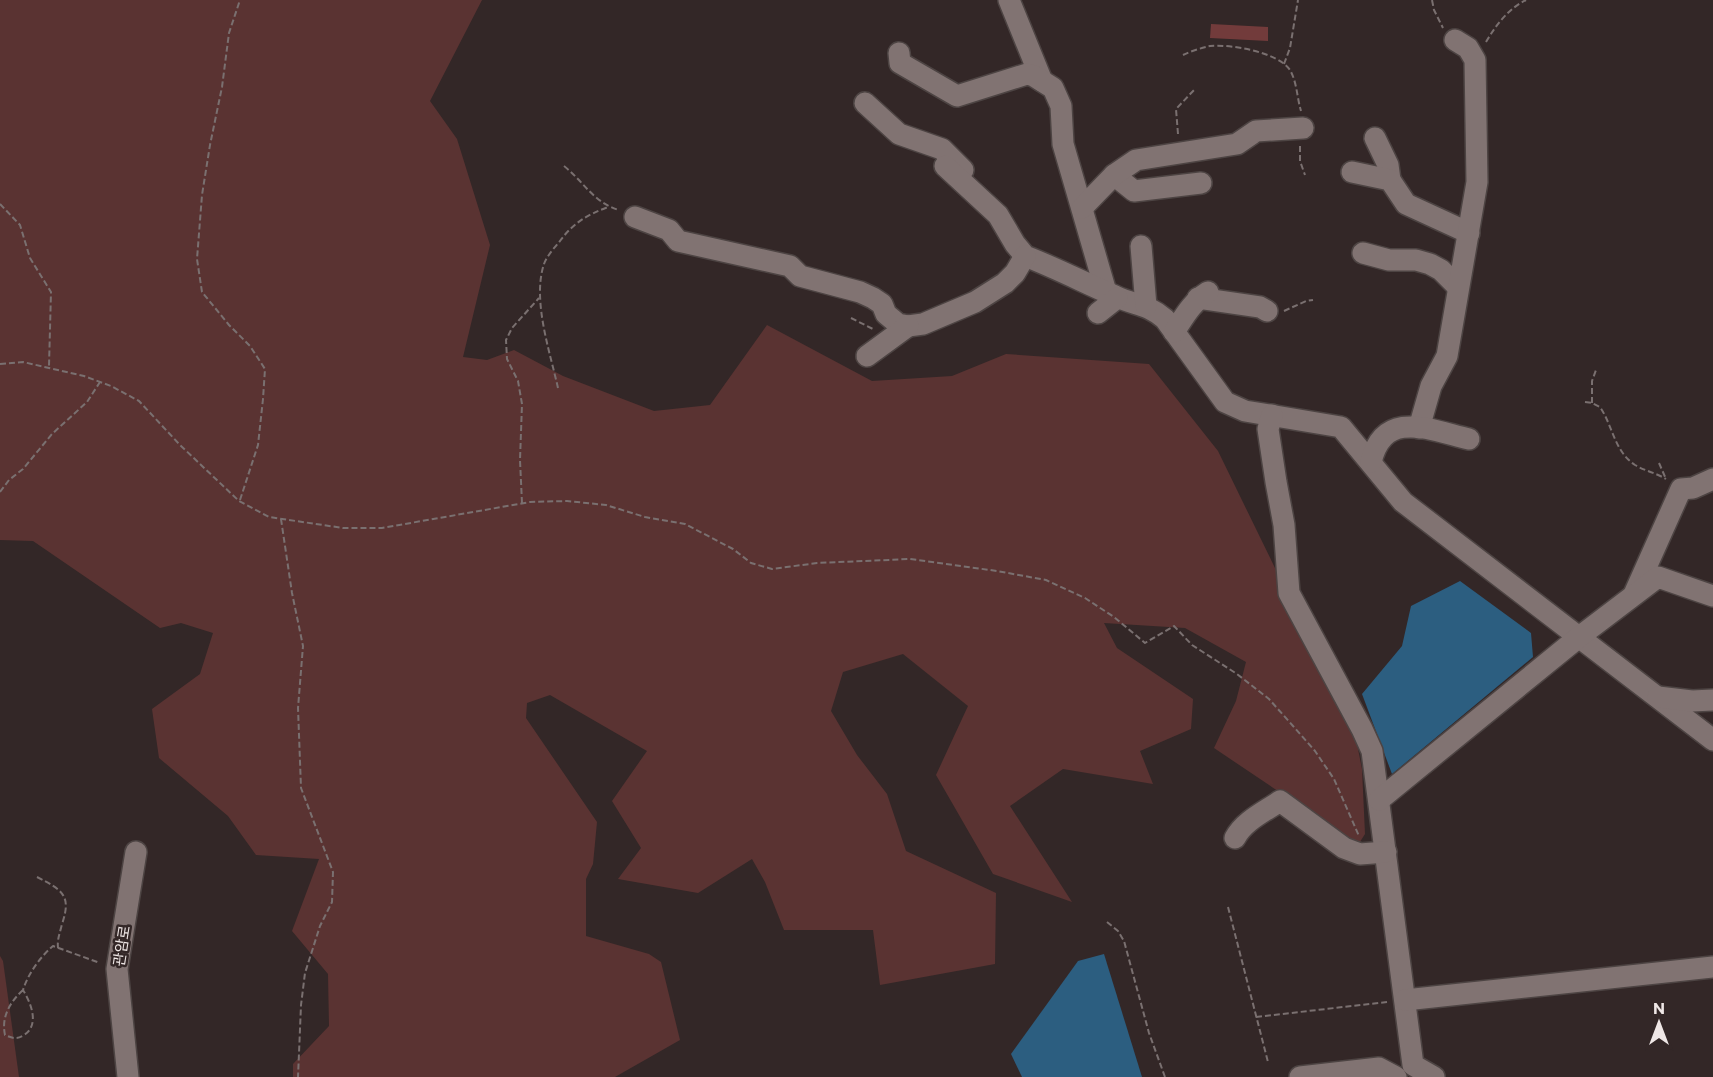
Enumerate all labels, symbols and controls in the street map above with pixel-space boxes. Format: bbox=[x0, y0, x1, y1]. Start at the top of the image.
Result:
street label: 관암로 bbox=[109, 924, 133, 968]
north arrow bbox=[1629, 993, 1689, 1053]
text: N bbox=[1653, 998, 1665, 1017]

